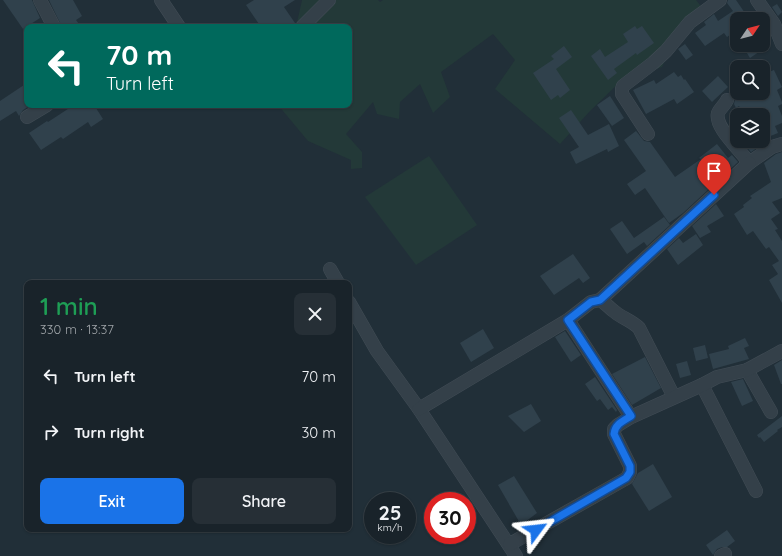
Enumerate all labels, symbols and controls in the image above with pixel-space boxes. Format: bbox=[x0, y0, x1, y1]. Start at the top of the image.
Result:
north arrow bbox=[730, 12, 770, 52]
map controls bbox=[730, 12, 770, 148]
text: 70 m bbox=[106, 37, 172, 72]
icon: left bbox=[40, 40, 92, 92]
button: search bbox=[730, 60, 770, 100]
text: Turn left bbox=[106, 72, 174, 95]
button: layers bbox=[730, 108, 770, 148]
pin bbox=[697, 154, 731, 195]
icon: arrive bbox=[703, 160, 725, 182]
text: 1 min bbox=[40, 291, 98, 321]
button: close bbox=[294, 293, 336, 335]
text: 330 m · 13:37 bbox=[40, 321, 114, 337]
icon: left bbox=[40, 365, 62, 387]
text: Turn left bbox=[74, 367, 136, 386]
text: 70 m bbox=[302, 367, 336, 386]
icon: right bbox=[40, 421, 62, 443]
text: Turn right bbox=[74, 423, 145, 442]
text: 30 m bbox=[301, 423, 336, 442]
button: Exit bbox=[40, 478, 184, 524]
button: Share bbox=[192, 478, 336, 524]
speed limit sign: 30 bbox=[424, 492, 476, 544]
text: 25 bbox=[379, 500, 401, 525]
position arrow bbox=[515, 509, 557, 551]
text: km/h bbox=[377, 521, 403, 534]

